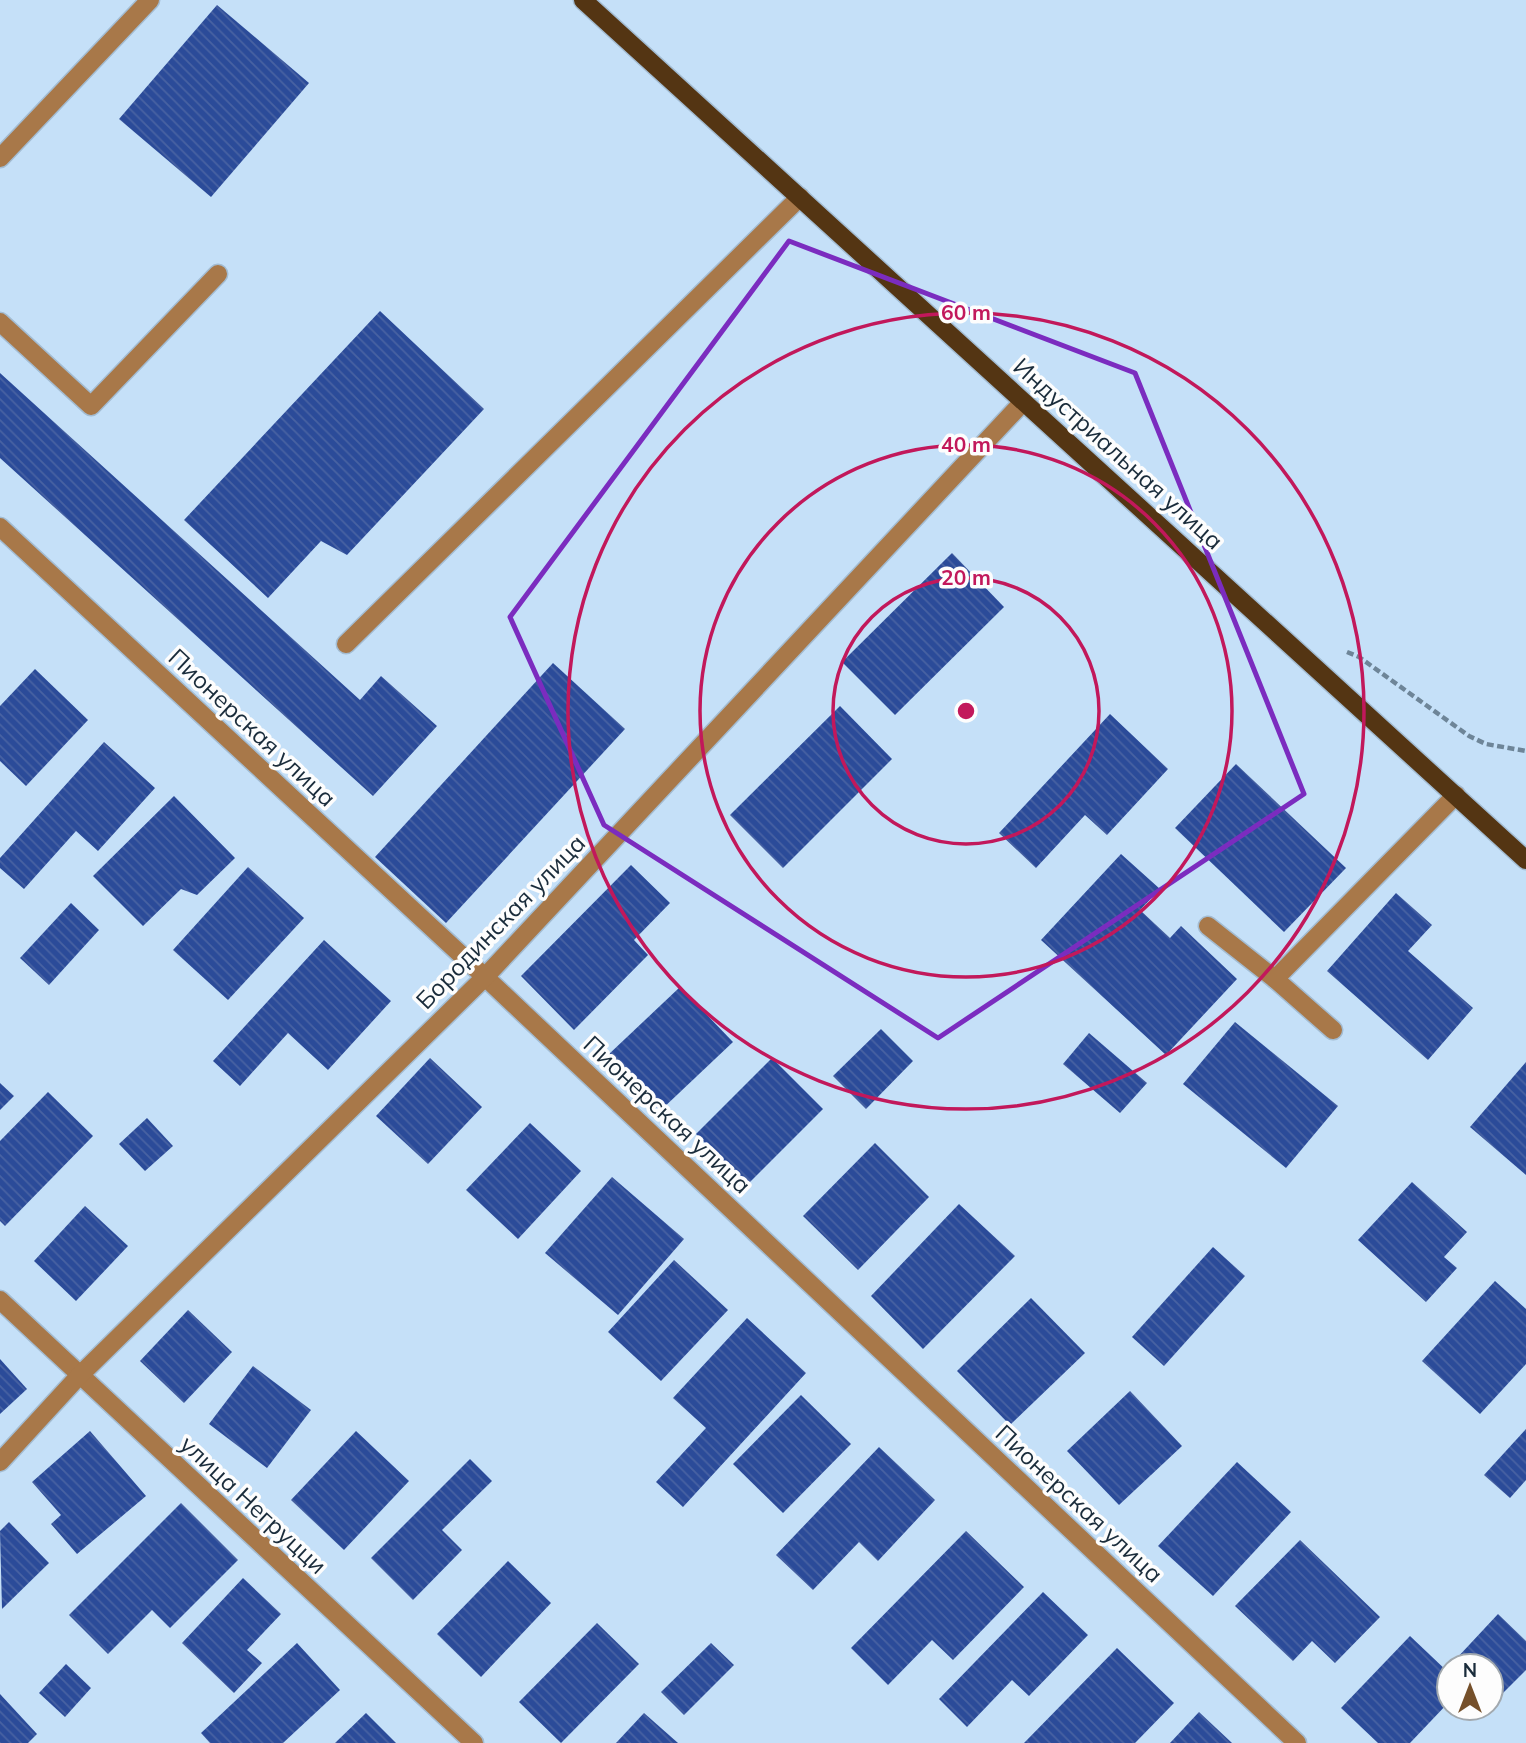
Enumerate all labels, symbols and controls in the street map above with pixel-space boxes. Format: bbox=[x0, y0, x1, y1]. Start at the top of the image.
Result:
text: 60 m bbox=[941, 299, 991, 325]
street label: Индустриальная улица bbox=[1008, 351, 1230, 555]
text: 40 m bbox=[941, 431, 991, 457]
text: 20 m bbox=[941, 564, 991, 590]
street label: Пионерская улица bbox=[163, 642, 343, 813]
centre of rings bbox=[954, 699, 978, 723]
street label: Бородинская улица bbox=[409, 828, 591, 1015]
street label: Пионерская улица bbox=[578, 1029, 758, 1200]
street label: Пионерская улица bbox=[990, 1418, 1170, 1589]
street label: улица Негруцци bbox=[174, 1429, 333, 1580]
north arrow bbox=[1435, 1652, 1505, 1722]
text: N bbox=[1463, 1658, 1477, 1682]

